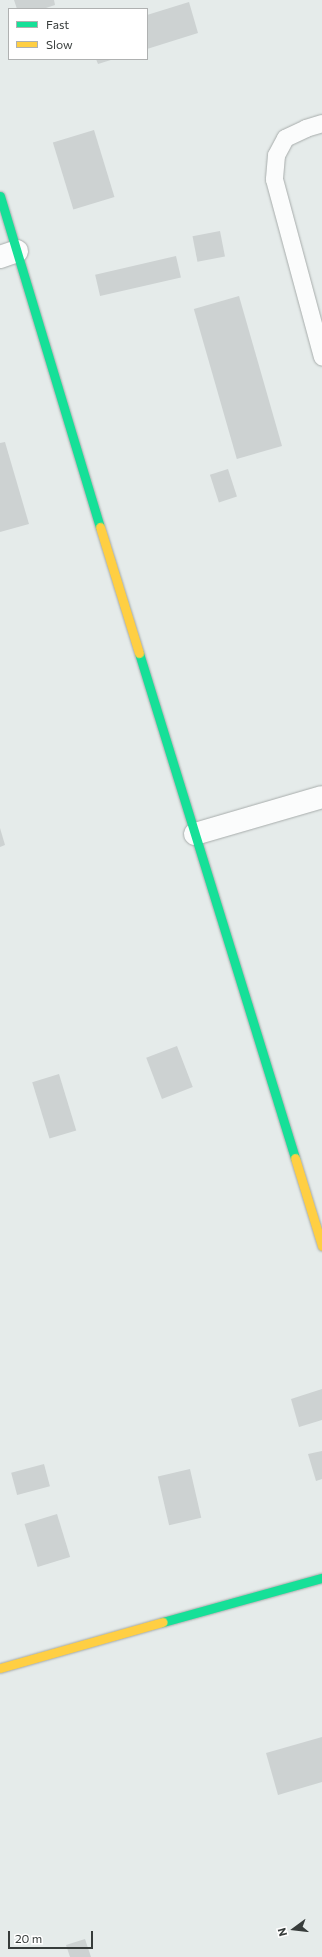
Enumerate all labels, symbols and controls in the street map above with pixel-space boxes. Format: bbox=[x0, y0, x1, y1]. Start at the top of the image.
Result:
legend bbox=[8, 8, 148, 60]
text: Fast bbox=[46, 17, 69, 31]
text: Slow bbox=[46, 37, 73, 51]
north arrow bbox=[274, 1909, 314, 1949]
scale bar bbox=[10, 1923, 95, 1949]
text: N bbox=[275, 1927, 289, 1938]
text: 20 m bbox=[15, 1931, 42, 1945]

